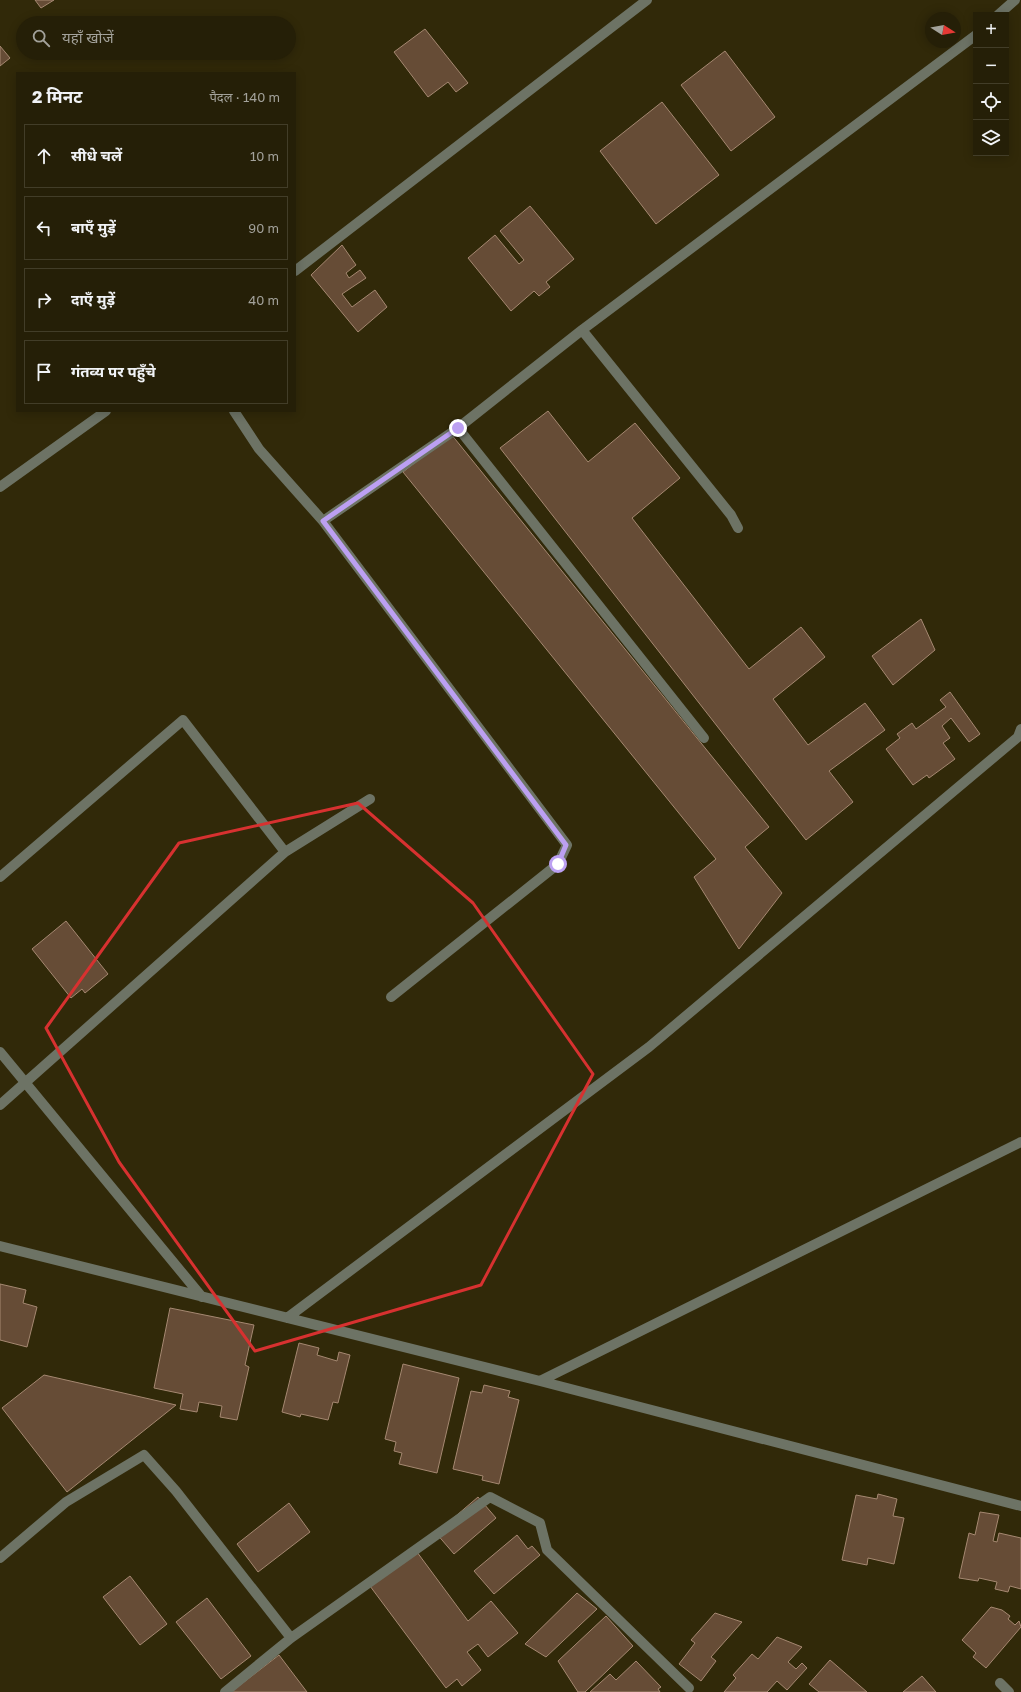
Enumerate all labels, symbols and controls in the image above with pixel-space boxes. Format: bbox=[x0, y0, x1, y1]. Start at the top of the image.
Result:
north arrow bbox=[925, 12, 961, 48]
map controls bbox=[973, 12, 1009, 156]
button: + bbox=[973, 12, 1009, 48]
search box bbox=[16, 16, 296, 60]
icon: search bbox=[30, 27, 52, 49]
text: यहाँ खोजें bbox=[62, 28, 114, 46]
button: − bbox=[973, 48, 1009, 84]
button: locate bbox=[973, 84, 1009, 120]
text: 2 मिनट bbox=[32, 86, 82, 107]
text: पैदल · 140 m bbox=[209, 89, 280, 105]
button: layers bbox=[973, 120, 1009, 156]
icon: ahead bbox=[33, 145, 55, 167]
text: सीधे चलें bbox=[71, 146, 122, 164]
text: 10 m bbox=[250, 148, 279, 164]
icon: left bbox=[33, 217, 55, 239]
text: बाएँ मुड़ें bbox=[71, 218, 116, 236]
text: 90 m bbox=[248, 220, 279, 236]
icon: right bbox=[33, 289, 55, 311]
text: दाएँ मुड़ें bbox=[71, 290, 115, 308]
text: 40 m bbox=[248, 292, 279, 308]
icon: arrive bbox=[33, 361, 55, 383]
text: गंतव्य पर पहुँचे bbox=[71, 362, 156, 380]
route end bbox=[449, 419, 467, 437]
route start bbox=[549, 855, 567, 873]

